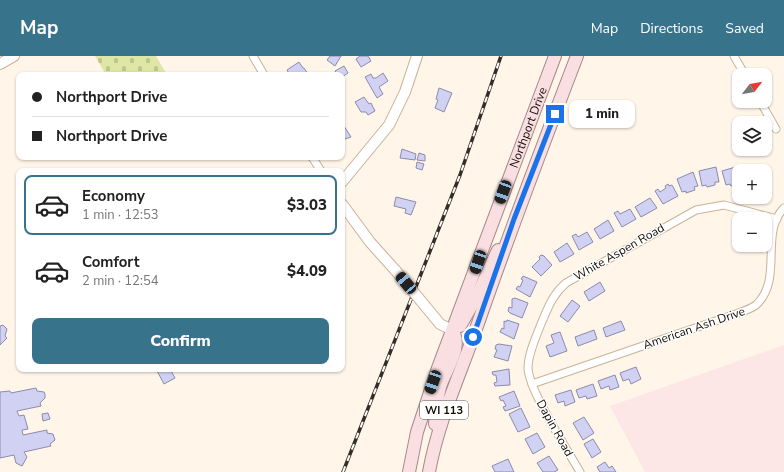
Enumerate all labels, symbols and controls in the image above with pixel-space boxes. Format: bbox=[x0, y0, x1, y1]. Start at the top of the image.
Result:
text: Map bbox=[20, 15, 58, 41]
text: Map bbox=[591, 19, 618, 38]
text: Directions bbox=[640, 19, 703, 38]
text: Saved bbox=[725, 19, 764, 38]
north arrow bbox=[732, 68, 772, 108]
map controls bbox=[732, 68, 772, 252]
street label: Northport Drive bbox=[506, 85, 551, 170]
text: Northport Drive bbox=[56, 87, 167, 107]
callout: 1 min bbox=[569, 100, 635, 128]
route end bbox=[546, 105, 564, 123]
text: 1 min bbox=[585, 105, 619, 123]
button: layers bbox=[732, 116, 772, 156]
text: Northport Drive bbox=[56, 126, 167, 146]
button: + bbox=[732, 164, 772, 204]
car bbox=[493, 179, 513, 205]
text: Economy bbox=[82, 186, 145, 206]
icon: car bbox=[34, 187, 70, 223]
text: $3.03 bbox=[287, 195, 327, 215]
text: 1 min · 12:53 bbox=[82, 206, 158, 224]
button: − bbox=[732, 212, 772, 252]
street label: White Aspen Road bbox=[571, 220, 667, 284]
car bbox=[468, 249, 488, 275]
text: Comfort bbox=[82, 252, 139, 272]
icon: car bbox=[34, 253, 70, 289]
text: $4.09 bbox=[287, 261, 327, 281]
car bbox=[394, 270, 418, 296]
text: 2 min · 12:54 bbox=[82, 272, 158, 290]
street label: American Ash Drive bbox=[641, 303, 747, 353]
button: Confirm bbox=[32, 318, 329, 364]
route start bbox=[464, 328, 482, 346]
car bbox=[423, 369, 443, 395]
street label: Dapin Road bbox=[533, 397, 577, 459]
road number: WI 113 bbox=[420, 401, 468, 419]

